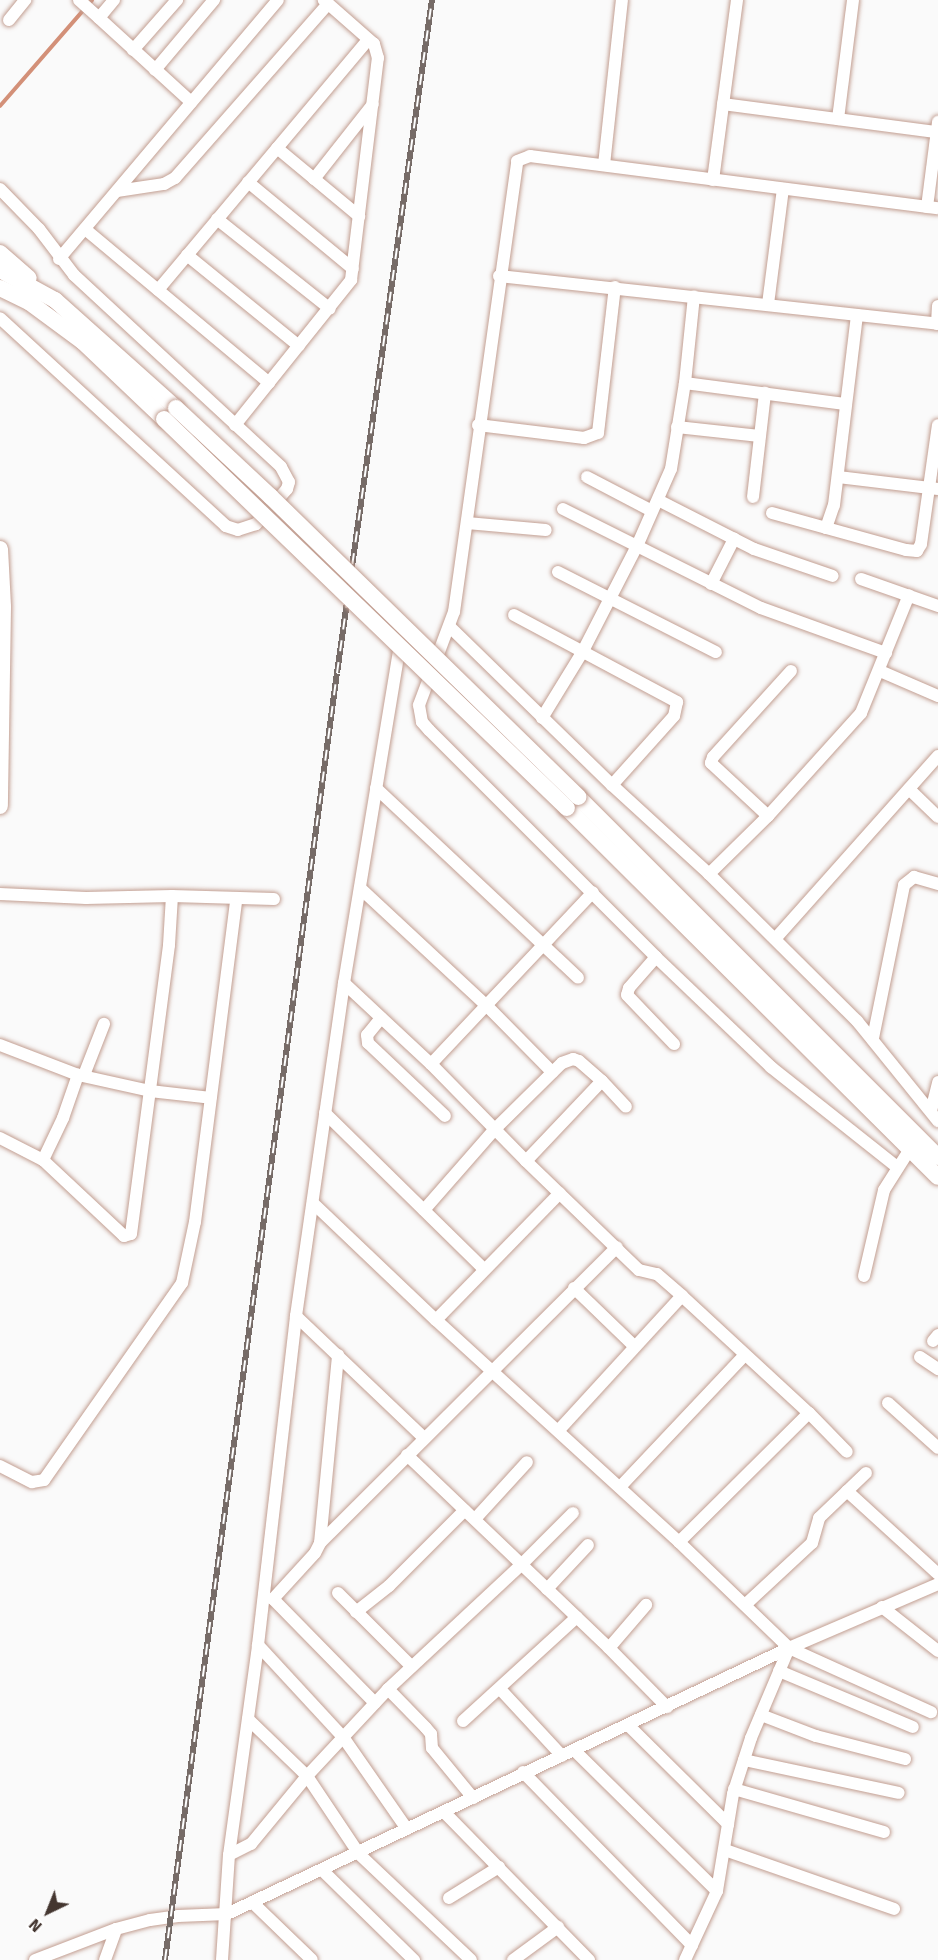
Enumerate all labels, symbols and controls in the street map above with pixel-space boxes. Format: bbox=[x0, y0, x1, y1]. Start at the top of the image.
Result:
north arrow bbox=[18, 1882, 78, 1942]
text: N bbox=[25, 1915, 46, 1936]

